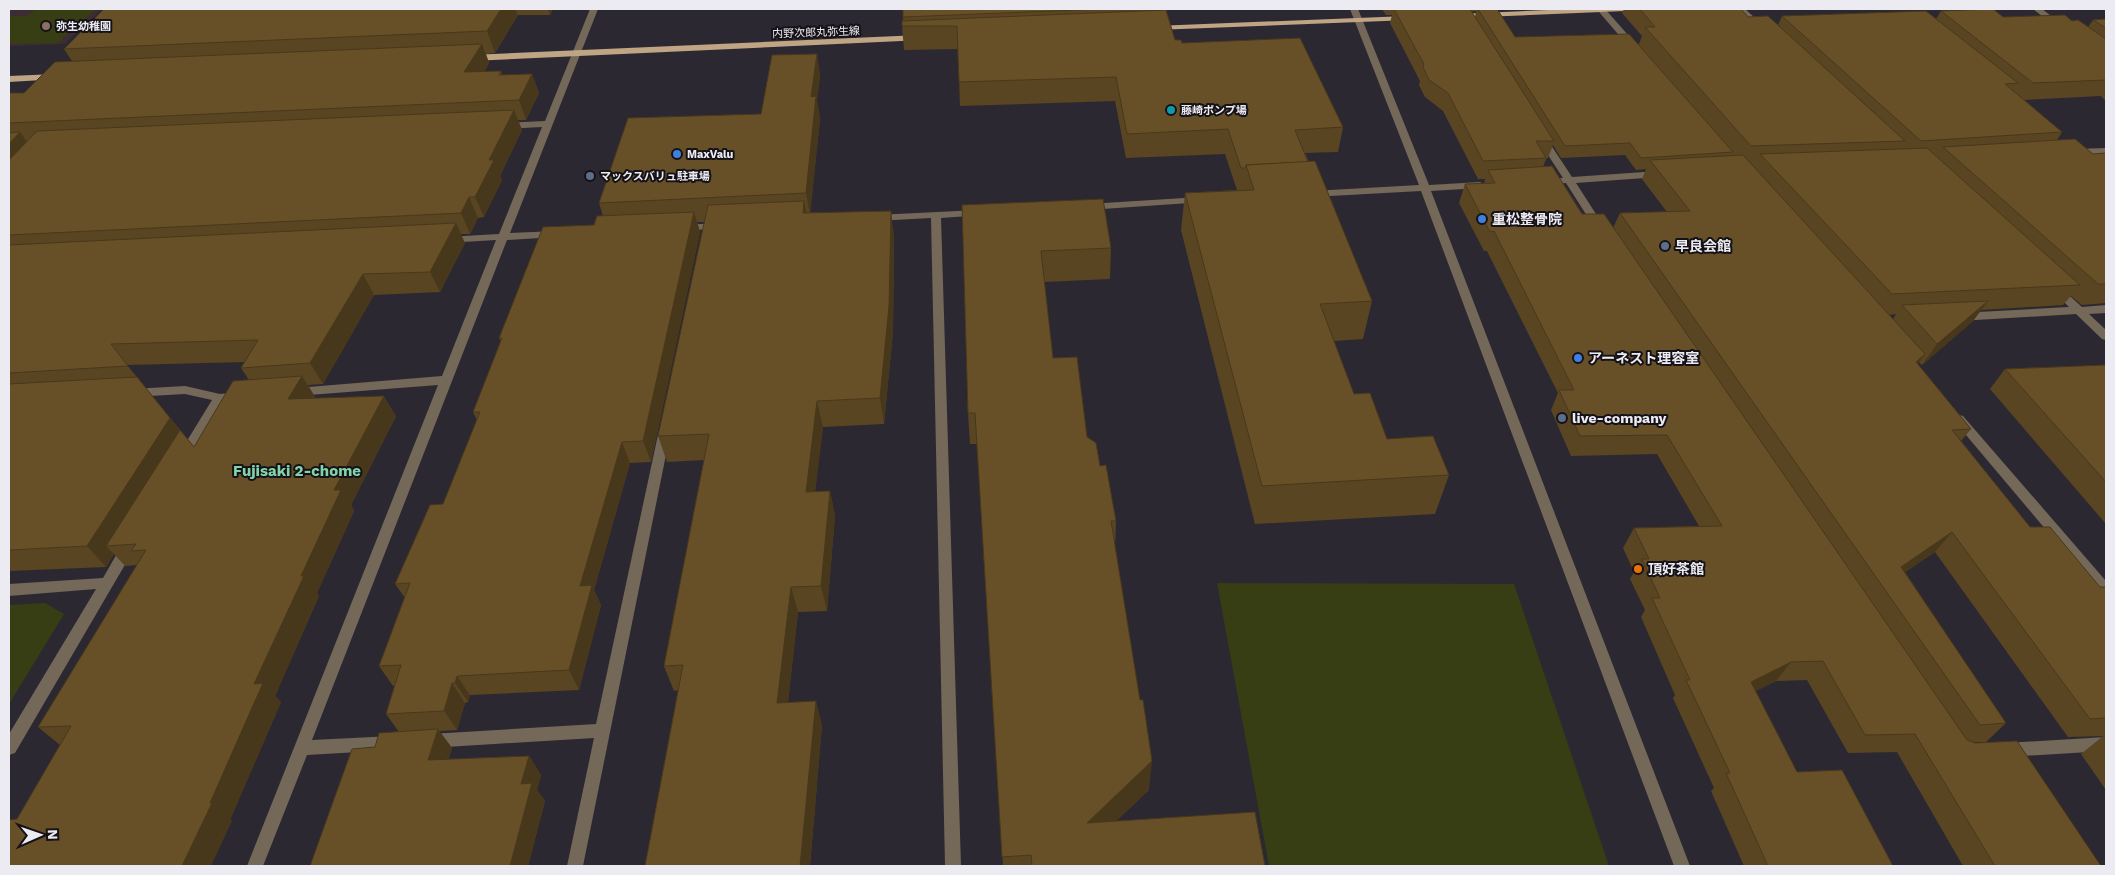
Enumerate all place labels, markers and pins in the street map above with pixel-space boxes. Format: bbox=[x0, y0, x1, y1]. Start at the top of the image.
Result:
marker: 弥生幼稚園 bbox=[40, 20, 52, 32]
place label: 弥生幼稚園 bbox=[56, 20, 111, 33]
marker: 藤崎ポンプ場 bbox=[1165, 104, 1177, 116]
place label: 藤崎ポンプ場 bbox=[1181, 104, 1247, 117]
marker: MaxValu bbox=[671, 148, 683, 160]
place label: MaxValu bbox=[687, 148, 734, 161]
marker: マックスバリュ駐車場 bbox=[584, 170, 596, 182]
place label: マックスバリュ駐車場 bbox=[600, 170, 710, 183]
place label: 重松整骨院 bbox=[1492, 211, 1562, 227]
marker: 重松整骨院 bbox=[1476, 213, 1488, 225]
place label: 早良会館 bbox=[1675, 238, 1731, 254]
marker: 早良会館 bbox=[1659, 240, 1671, 252]
place label: アーネスト理容室 bbox=[1588, 350, 1699, 366]
marker: アーネスト理容室 bbox=[1572, 352, 1584, 364]
place label: live-company bbox=[1572, 410, 1667, 426]
marker: live-company bbox=[1556, 412, 1568, 424]
place label: 頂好茶館 bbox=[1648, 561, 1704, 577]
marker: 頂好茶館 bbox=[1632, 563, 1644, 575]

